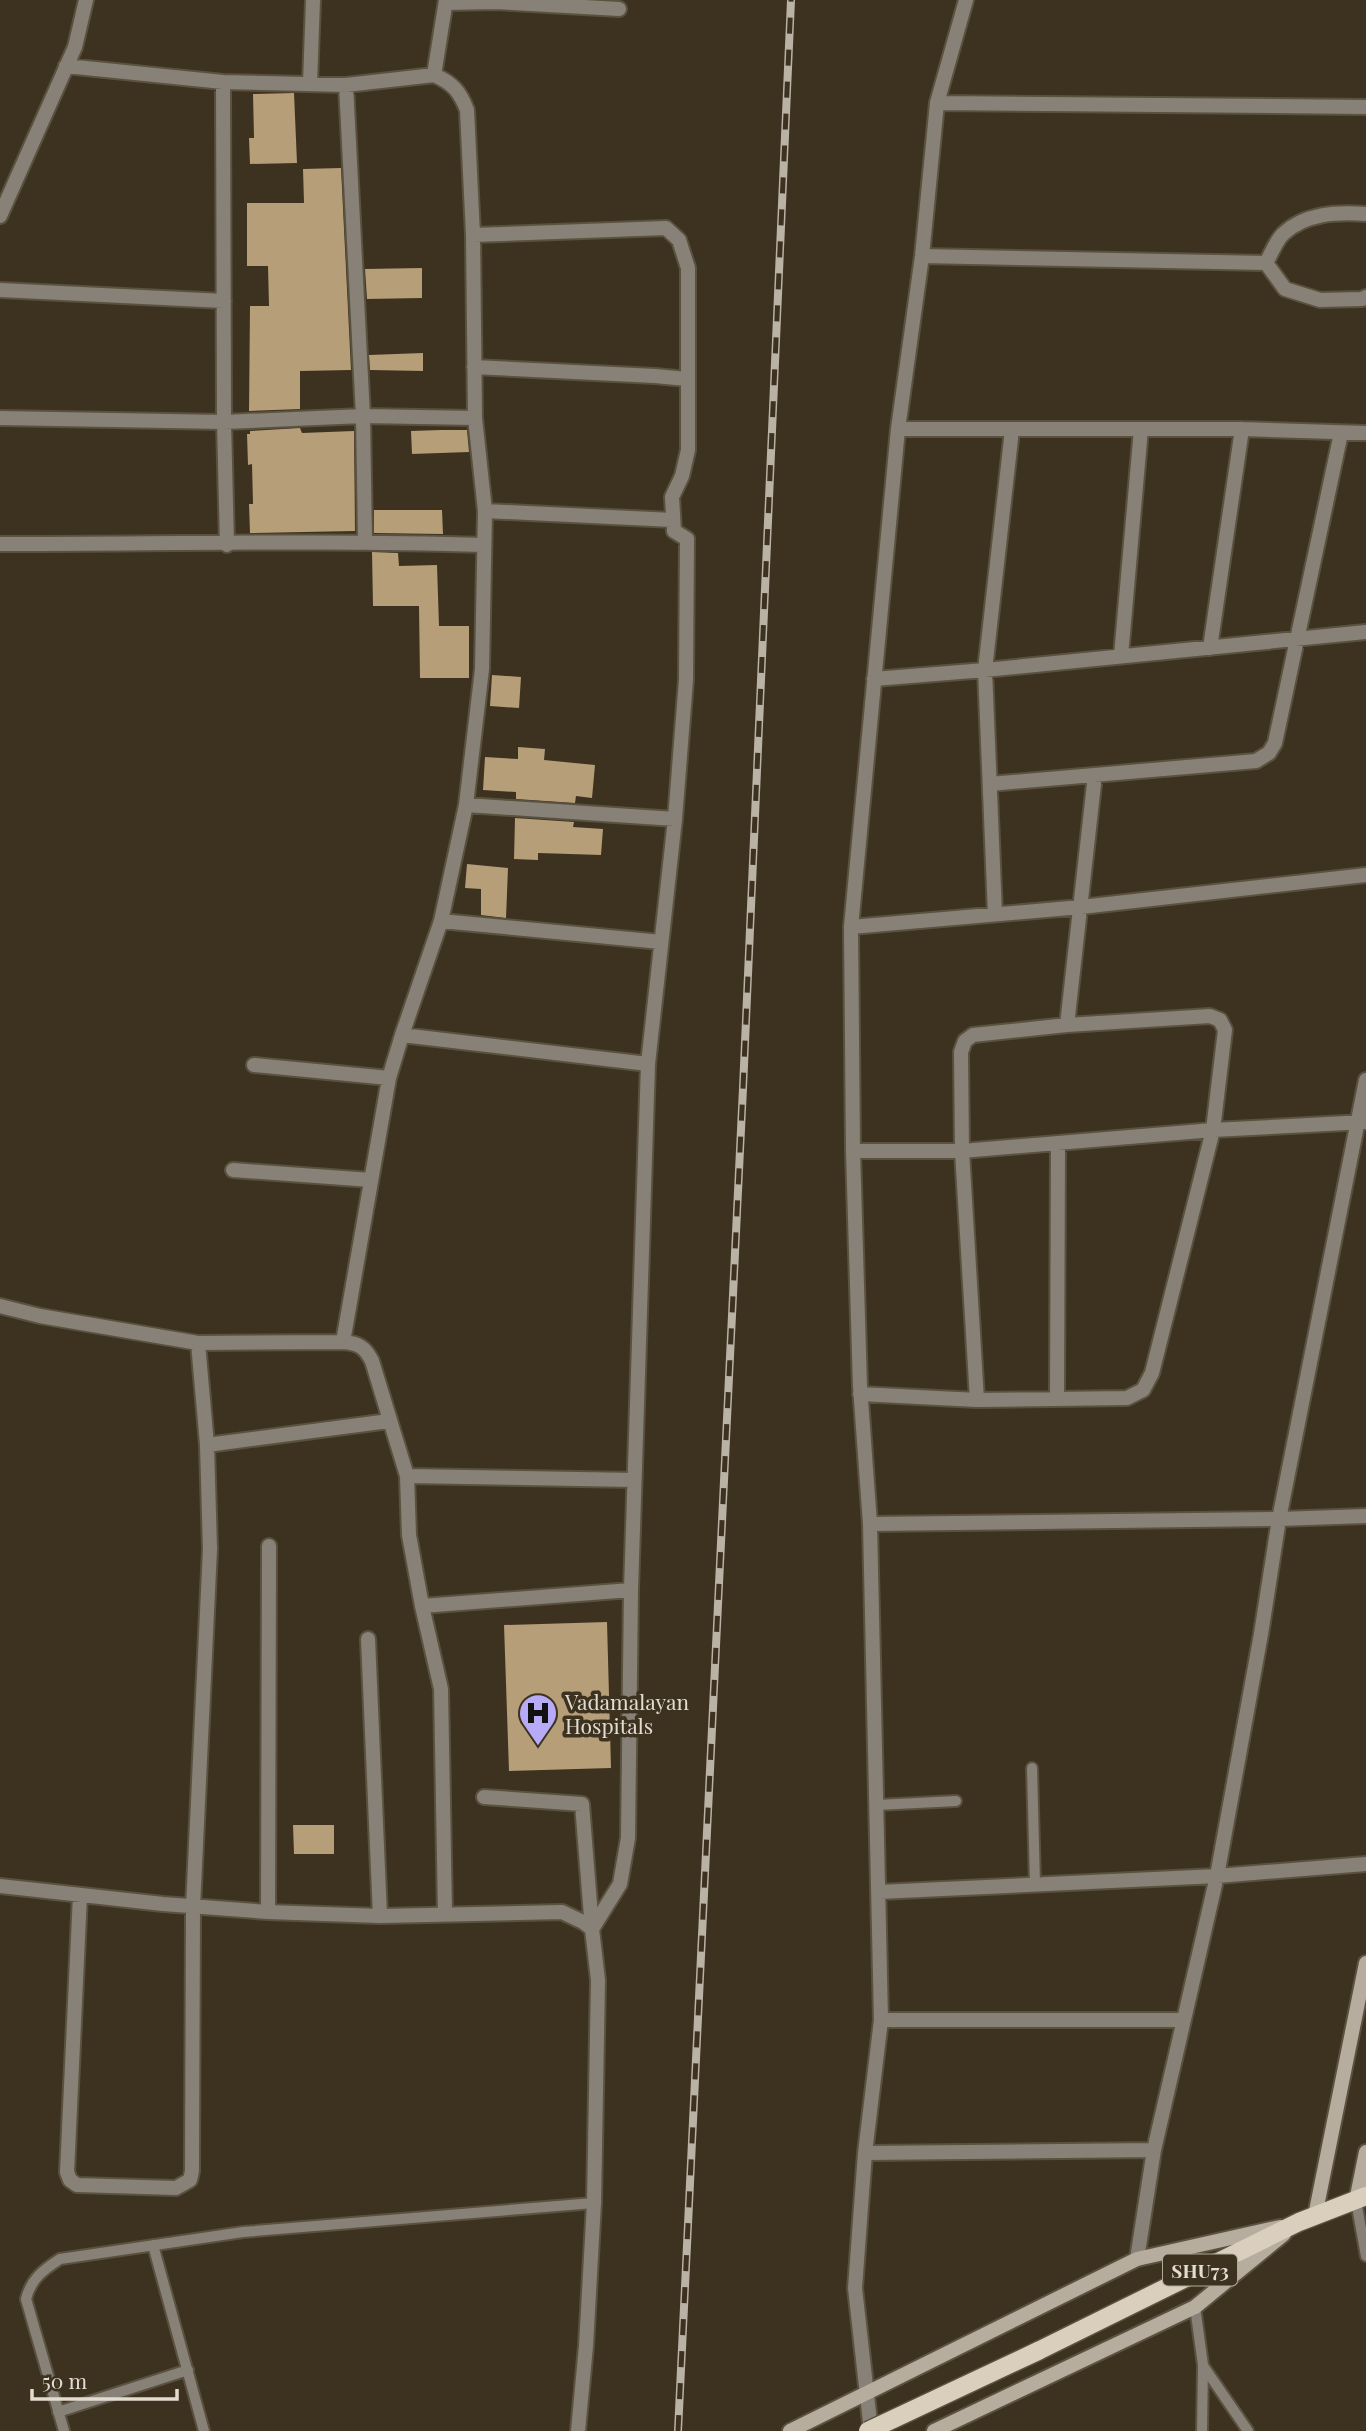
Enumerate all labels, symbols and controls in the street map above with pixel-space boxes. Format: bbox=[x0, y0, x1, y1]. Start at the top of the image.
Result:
place label: Vadamalayan Hospitals bbox=[564, 1687, 689, 1739]
hospital icon: Vadamalayan Hospitals bbox=[517, 1692, 559, 1747]
road number: SHU73 bbox=[1163, 2254, 1237, 2286]
scale bar bbox=[32, 2358, 177, 2402]
text: 50 m bbox=[42, 2366, 88, 2394]

